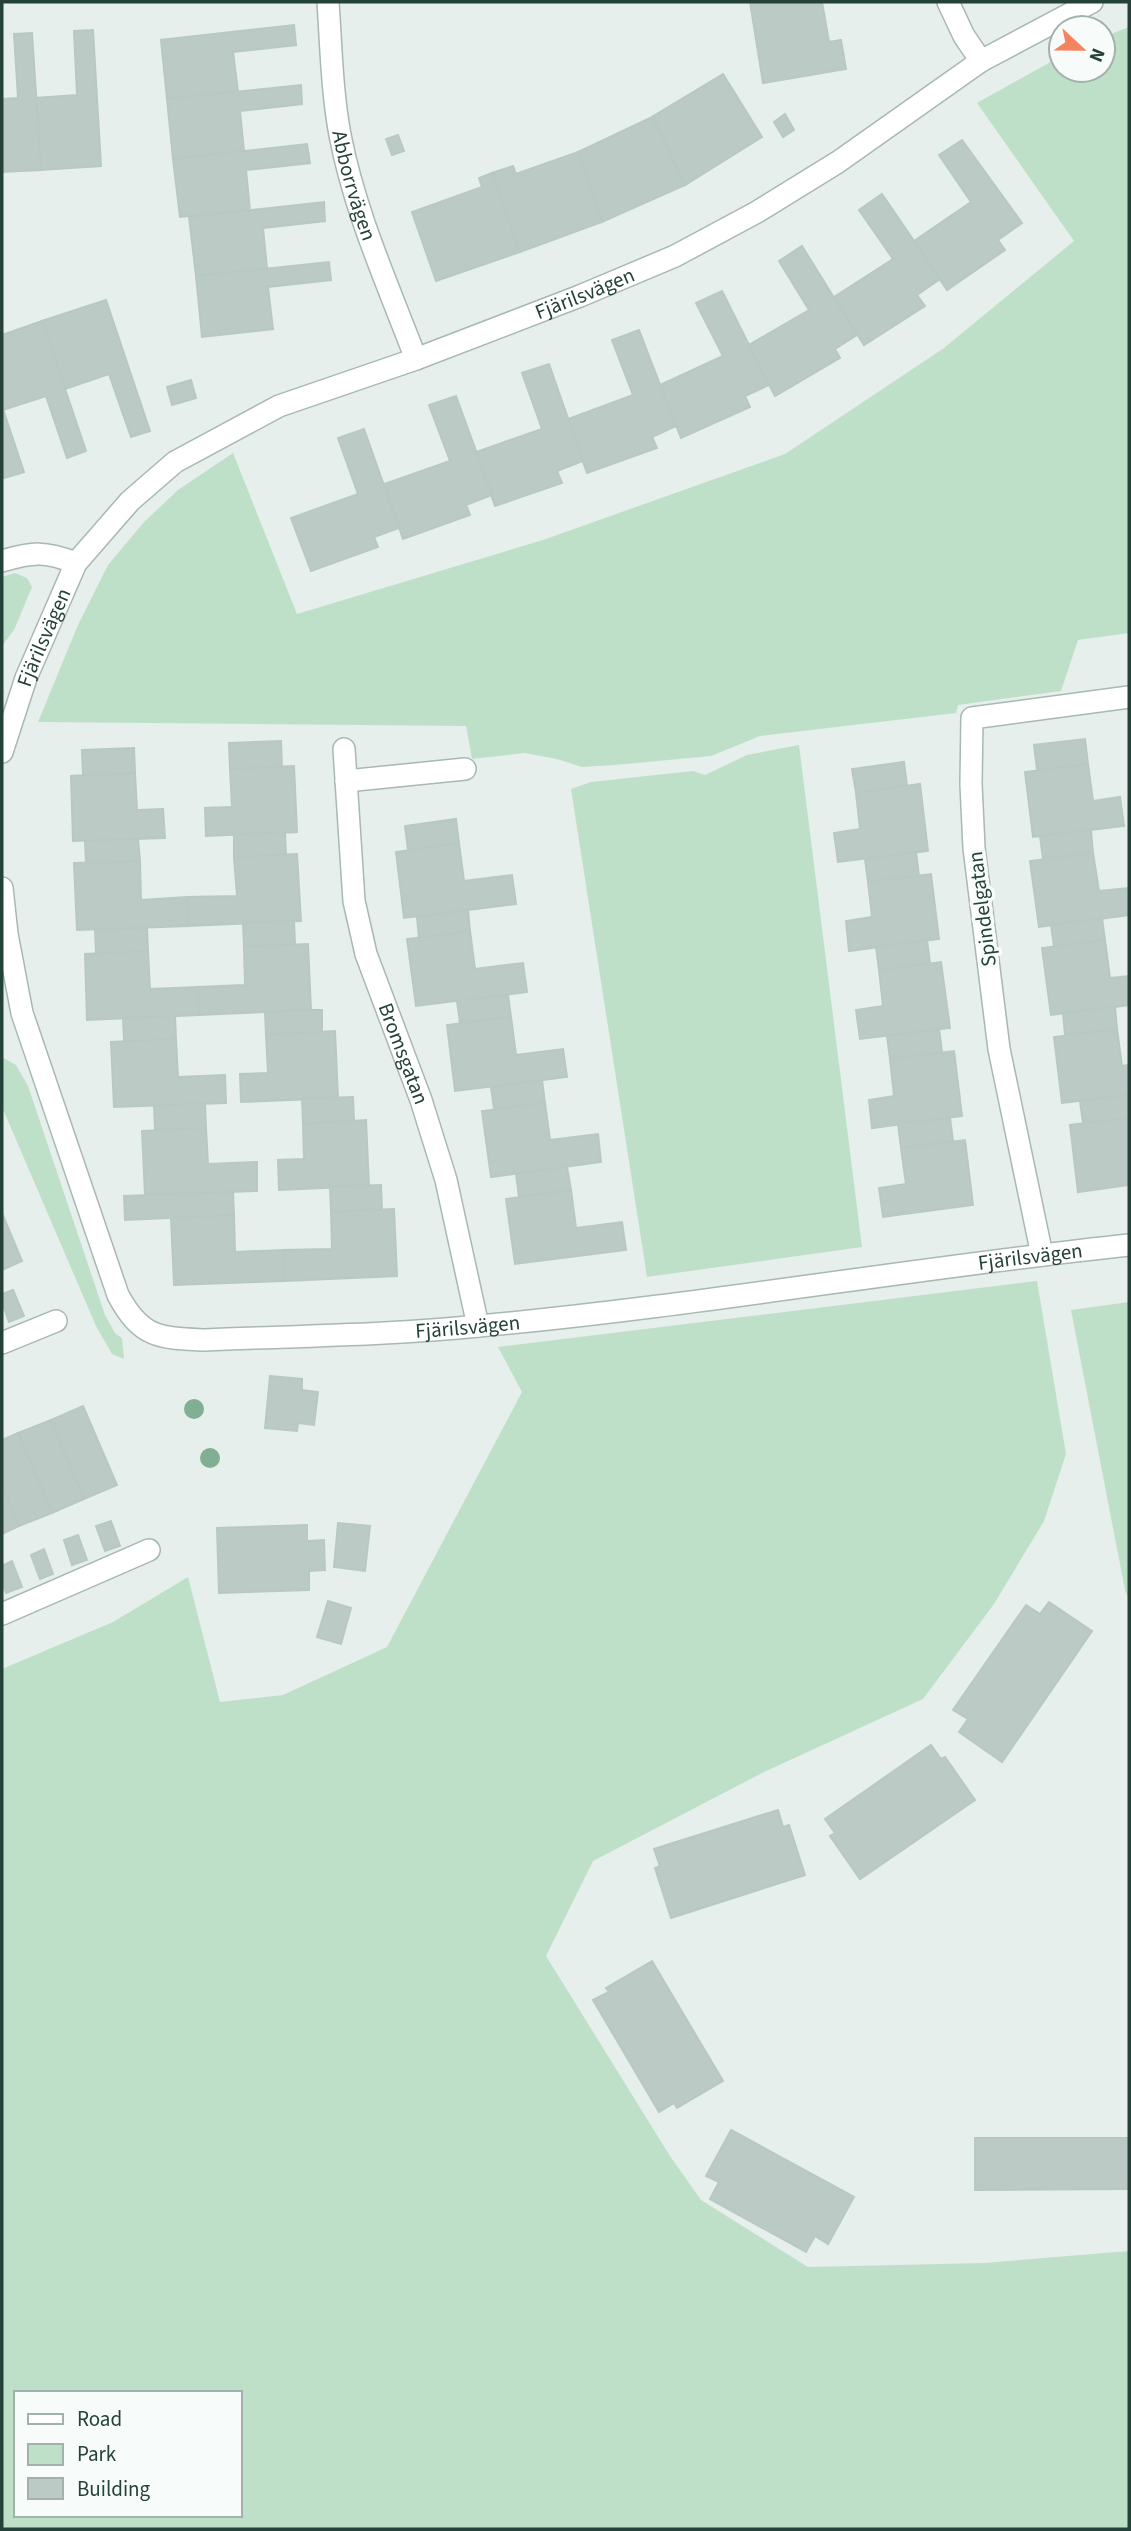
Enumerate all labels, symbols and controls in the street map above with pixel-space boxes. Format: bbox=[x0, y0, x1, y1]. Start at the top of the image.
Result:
north arrow bbox=[1047, 14, 1117, 84]
text: N bbox=[1081, 44, 1111, 66]
street label: Abborrvägen bbox=[324, 128, 384, 245]
street label: Fjärilsvägen bbox=[531, 260, 639, 327]
street label: Fjärilsvägen bbox=[9, 583, 78, 691]
street label: Spindelgatan bbox=[960, 849, 1004, 969]
street label: Bromsgatan bbox=[371, 998, 436, 1109]
street label: Fjärilsvägen bbox=[976, 1235, 1084, 1278]
street label: Fjärilsvägen bbox=[414, 1307, 521, 1346]
legend bbox=[14, 2391, 242, 2517]
text: Road bbox=[77, 2404, 122, 2434]
text: Park bbox=[77, 2439, 117, 2469]
text: Building bbox=[77, 2474, 151, 2504]

